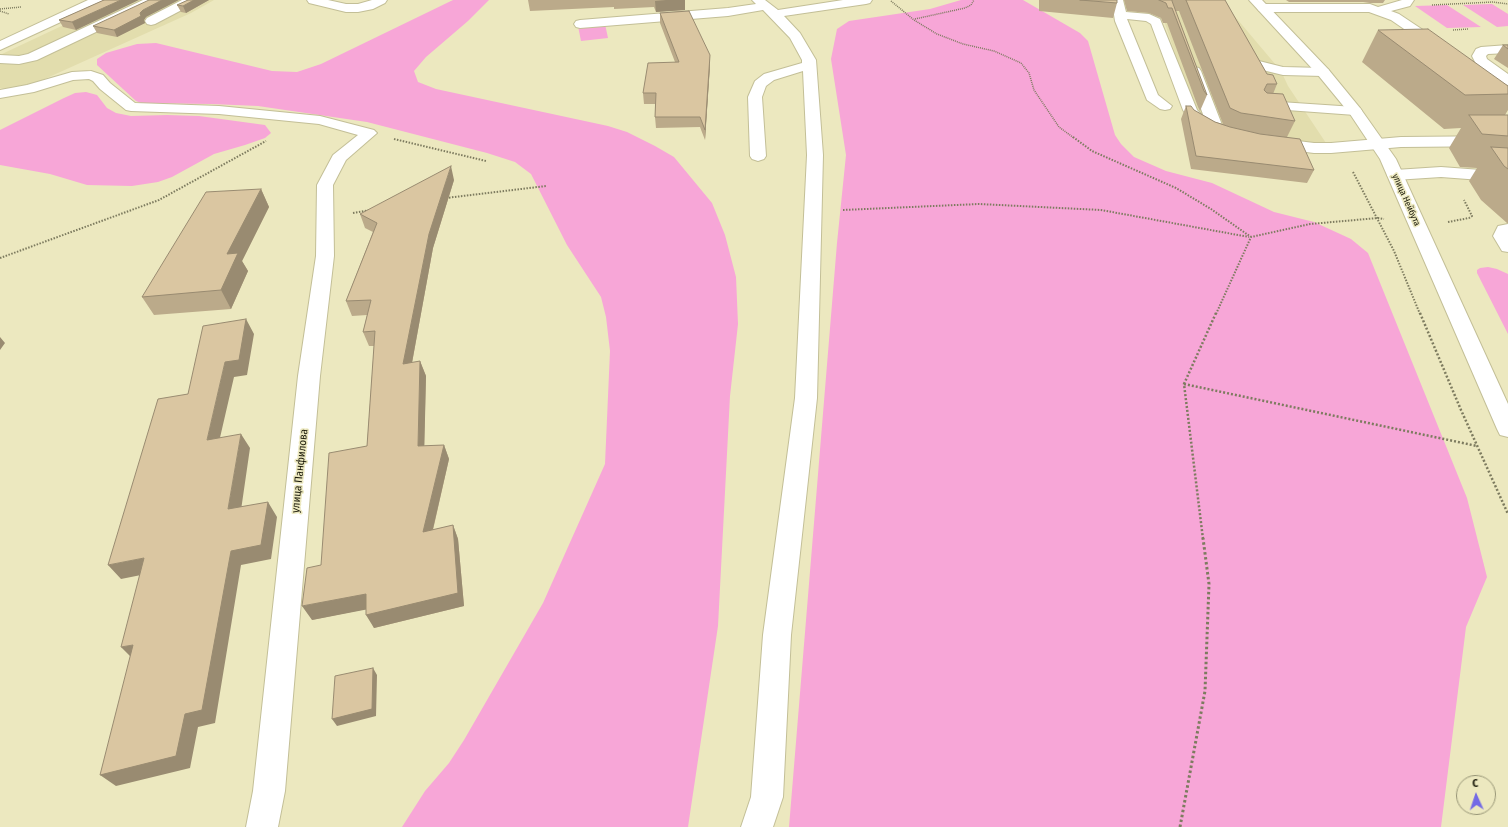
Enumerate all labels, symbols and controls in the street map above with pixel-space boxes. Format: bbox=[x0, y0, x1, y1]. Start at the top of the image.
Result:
street label: улица Нейбута bbox=[1390, 172, 1422, 228]
street label: улица Панфилова bbox=[289, 428, 311, 514]
north arrow bbox=[1456, 775, 1496, 815]
text: С bbox=[1472, 777, 1479, 790]

